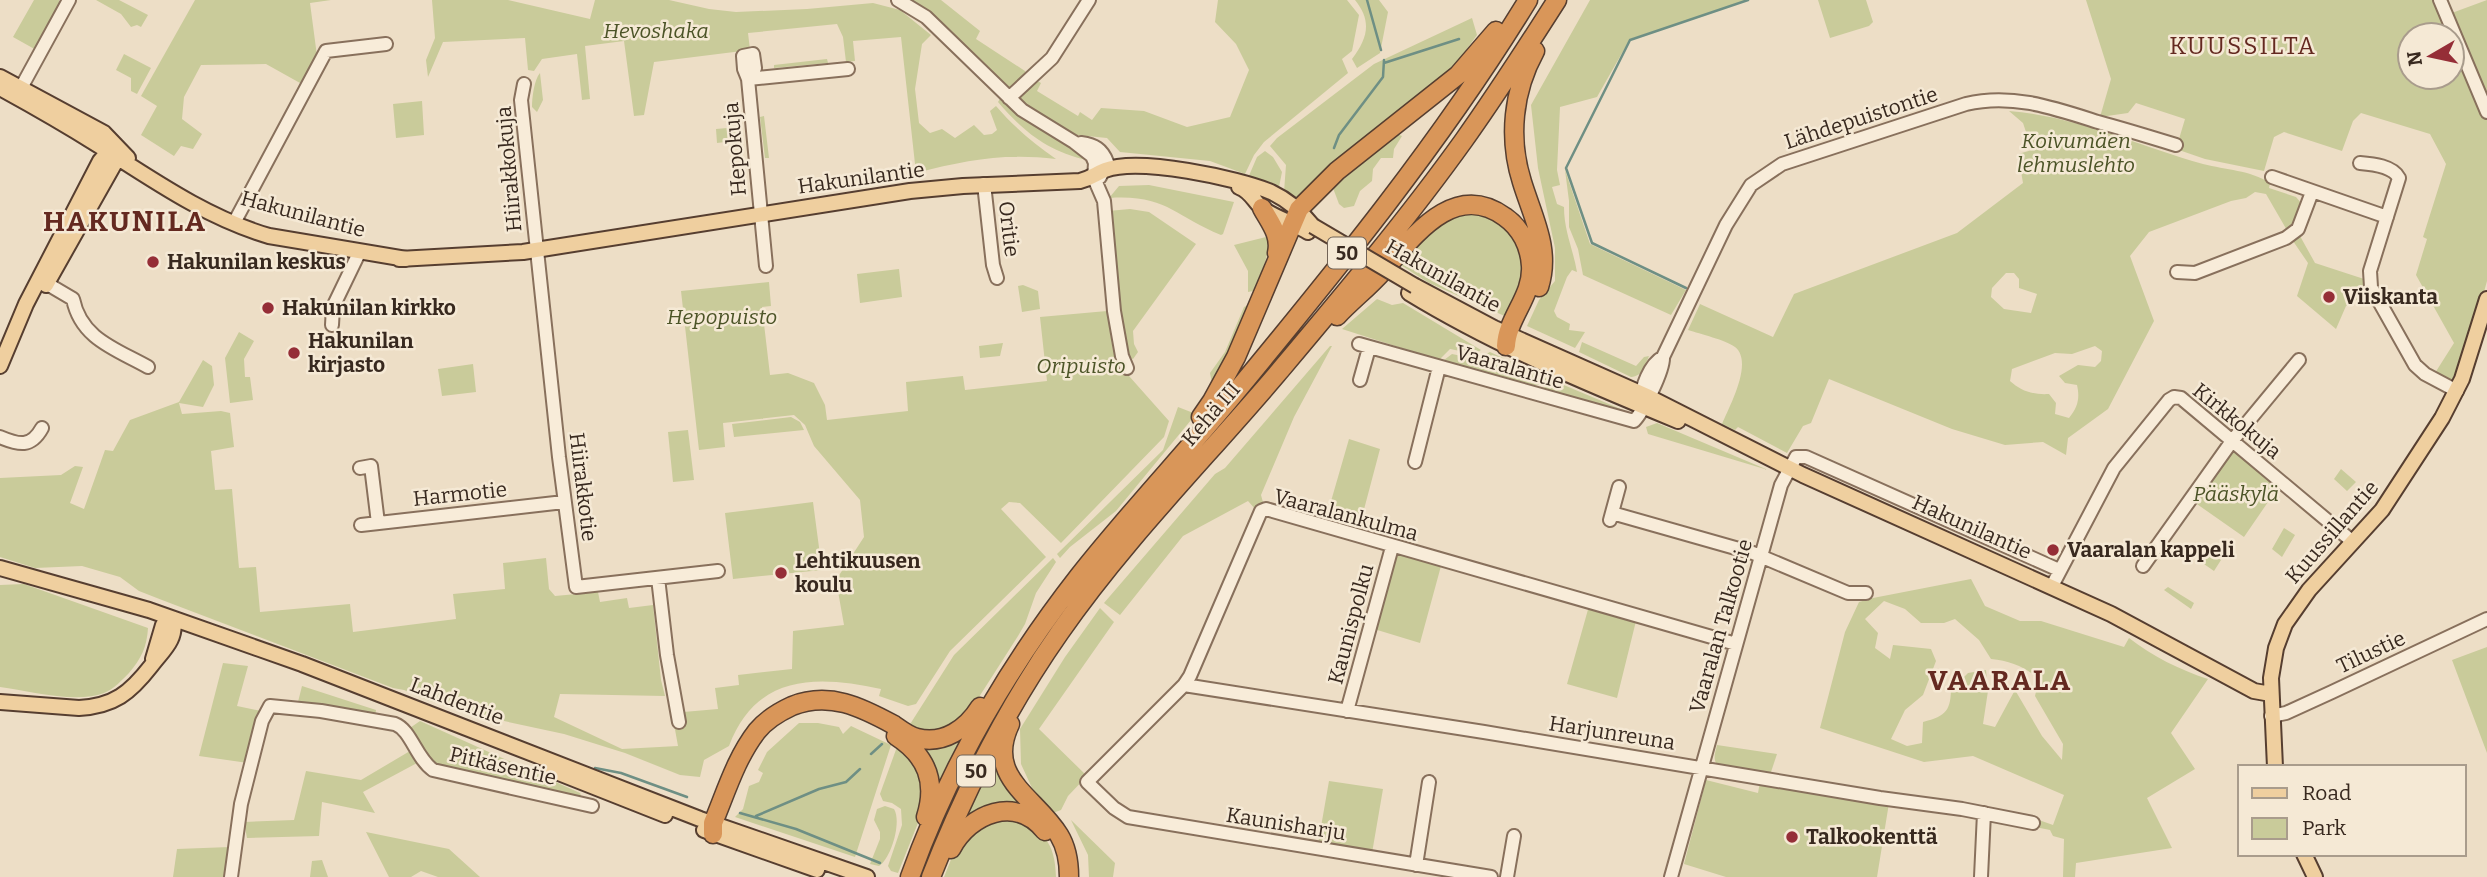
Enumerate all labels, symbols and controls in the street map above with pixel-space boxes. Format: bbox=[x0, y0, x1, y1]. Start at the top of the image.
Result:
park label: Hevoshaka bbox=[603, 18, 709, 44]
north arrow bbox=[2396, 21, 2466, 91]
district label: KUUSSILTA bbox=[2169, 32, 2317, 60]
text: N bbox=[2402, 49, 2427, 68]
street label: Lähdepuistontie bbox=[1781, 81, 1941, 155]
street label: Hepokuja bbox=[718, 100, 752, 197]
street label: Hiirakkokuja bbox=[491, 105, 527, 233]
park label: Koivumäen lehmuslehto bbox=[2017, 128, 2135, 178]
street label: Hakunilantie bbox=[796, 156, 926, 200]
street label: Hakunilantie bbox=[238, 185, 368, 243]
street label: Oritie bbox=[993, 200, 1025, 258]
district label: HAKUNILA bbox=[43, 205, 207, 238]
street label: Hakunilantie bbox=[1381, 234, 1505, 318]
road number: 50 bbox=[1328, 238, 1366, 268]
place label: Hakunilan keskus bbox=[167, 249, 346, 275]
marker: Hakunilan keskus bbox=[145, 254, 161, 270]
place label: Viiskanta bbox=[2343, 284, 2438, 310]
marker: Viiskanta bbox=[2321, 289, 2337, 305]
place label: Hakunilan kirkko bbox=[282, 295, 456, 321]
marker: Hakunilan kirkko bbox=[260, 300, 276, 316]
park label: Hepopuisto bbox=[667, 304, 777, 330]
place label: Hakunilan kirjasto bbox=[308, 328, 414, 378]
street label: Vaaralantie bbox=[1453, 339, 1567, 395]
marker: Hakunilan kirjasto bbox=[286, 345, 302, 361]
park label: Oripuisto bbox=[1036, 353, 1126, 379]
street label: Kehä III bbox=[1176, 377, 1246, 451]
street label: Kirkkokuja bbox=[2188, 377, 2287, 465]
street label: Hiirakkotie bbox=[563, 431, 603, 543]
street label: Kuussillantie bbox=[2280, 475, 2384, 589]
street label: Harmotie bbox=[412, 476, 508, 512]
park label: Pääskylä bbox=[2193, 481, 2279, 507]
street label: Vaaralankulma bbox=[1271, 483, 1422, 547]
street label: Hakunilantie bbox=[1908, 489, 2036, 565]
street label: Vaaralan Talkootie bbox=[1684, 536, 1758, 716]
place label: Vaaralan kappeli bbox=[2067, 537, 2235, 563]
marker: Vaaralan kappeli bbox=[2045, 542, 2061, 558]
place label: Lehtikuusen koulu bbox=[795, 548, 921, 598]
street label: Kaunispolku bbox=[1322, 561, 1380, 687]
marker: Lehtikuusen koulu bbox=[773, 565, 789, 581]
street label: Tilustie bbox=[2333, 625, 2409, 679]
district label: VAARALA bbox=[1928, 664, 2072, 697]
street label: Lahdentie bbox=[406, 671, 508, 731]
street label: Harjunreuna bbox=[1547, 710, 1677, 756]
street label: Pitkäsentie bbox=[447, 741, 559, 791]
road number: 50 bbox=[957, 756, 995, 786]
legend bbox=[2238, 765, 2466, 856]
text: Road bbox=[2302, 780, 2351, 806]
street label: Kaunisharju bbox=[1224, 802, 1348, 846]
text: Park bbox=[2302, 815, 2346, 841]
place label: Talkookenttä bbox=[1806, 824, 1938, 850]
marker: Talkookenttä bbox=[1784, 829, 1800, 845]

